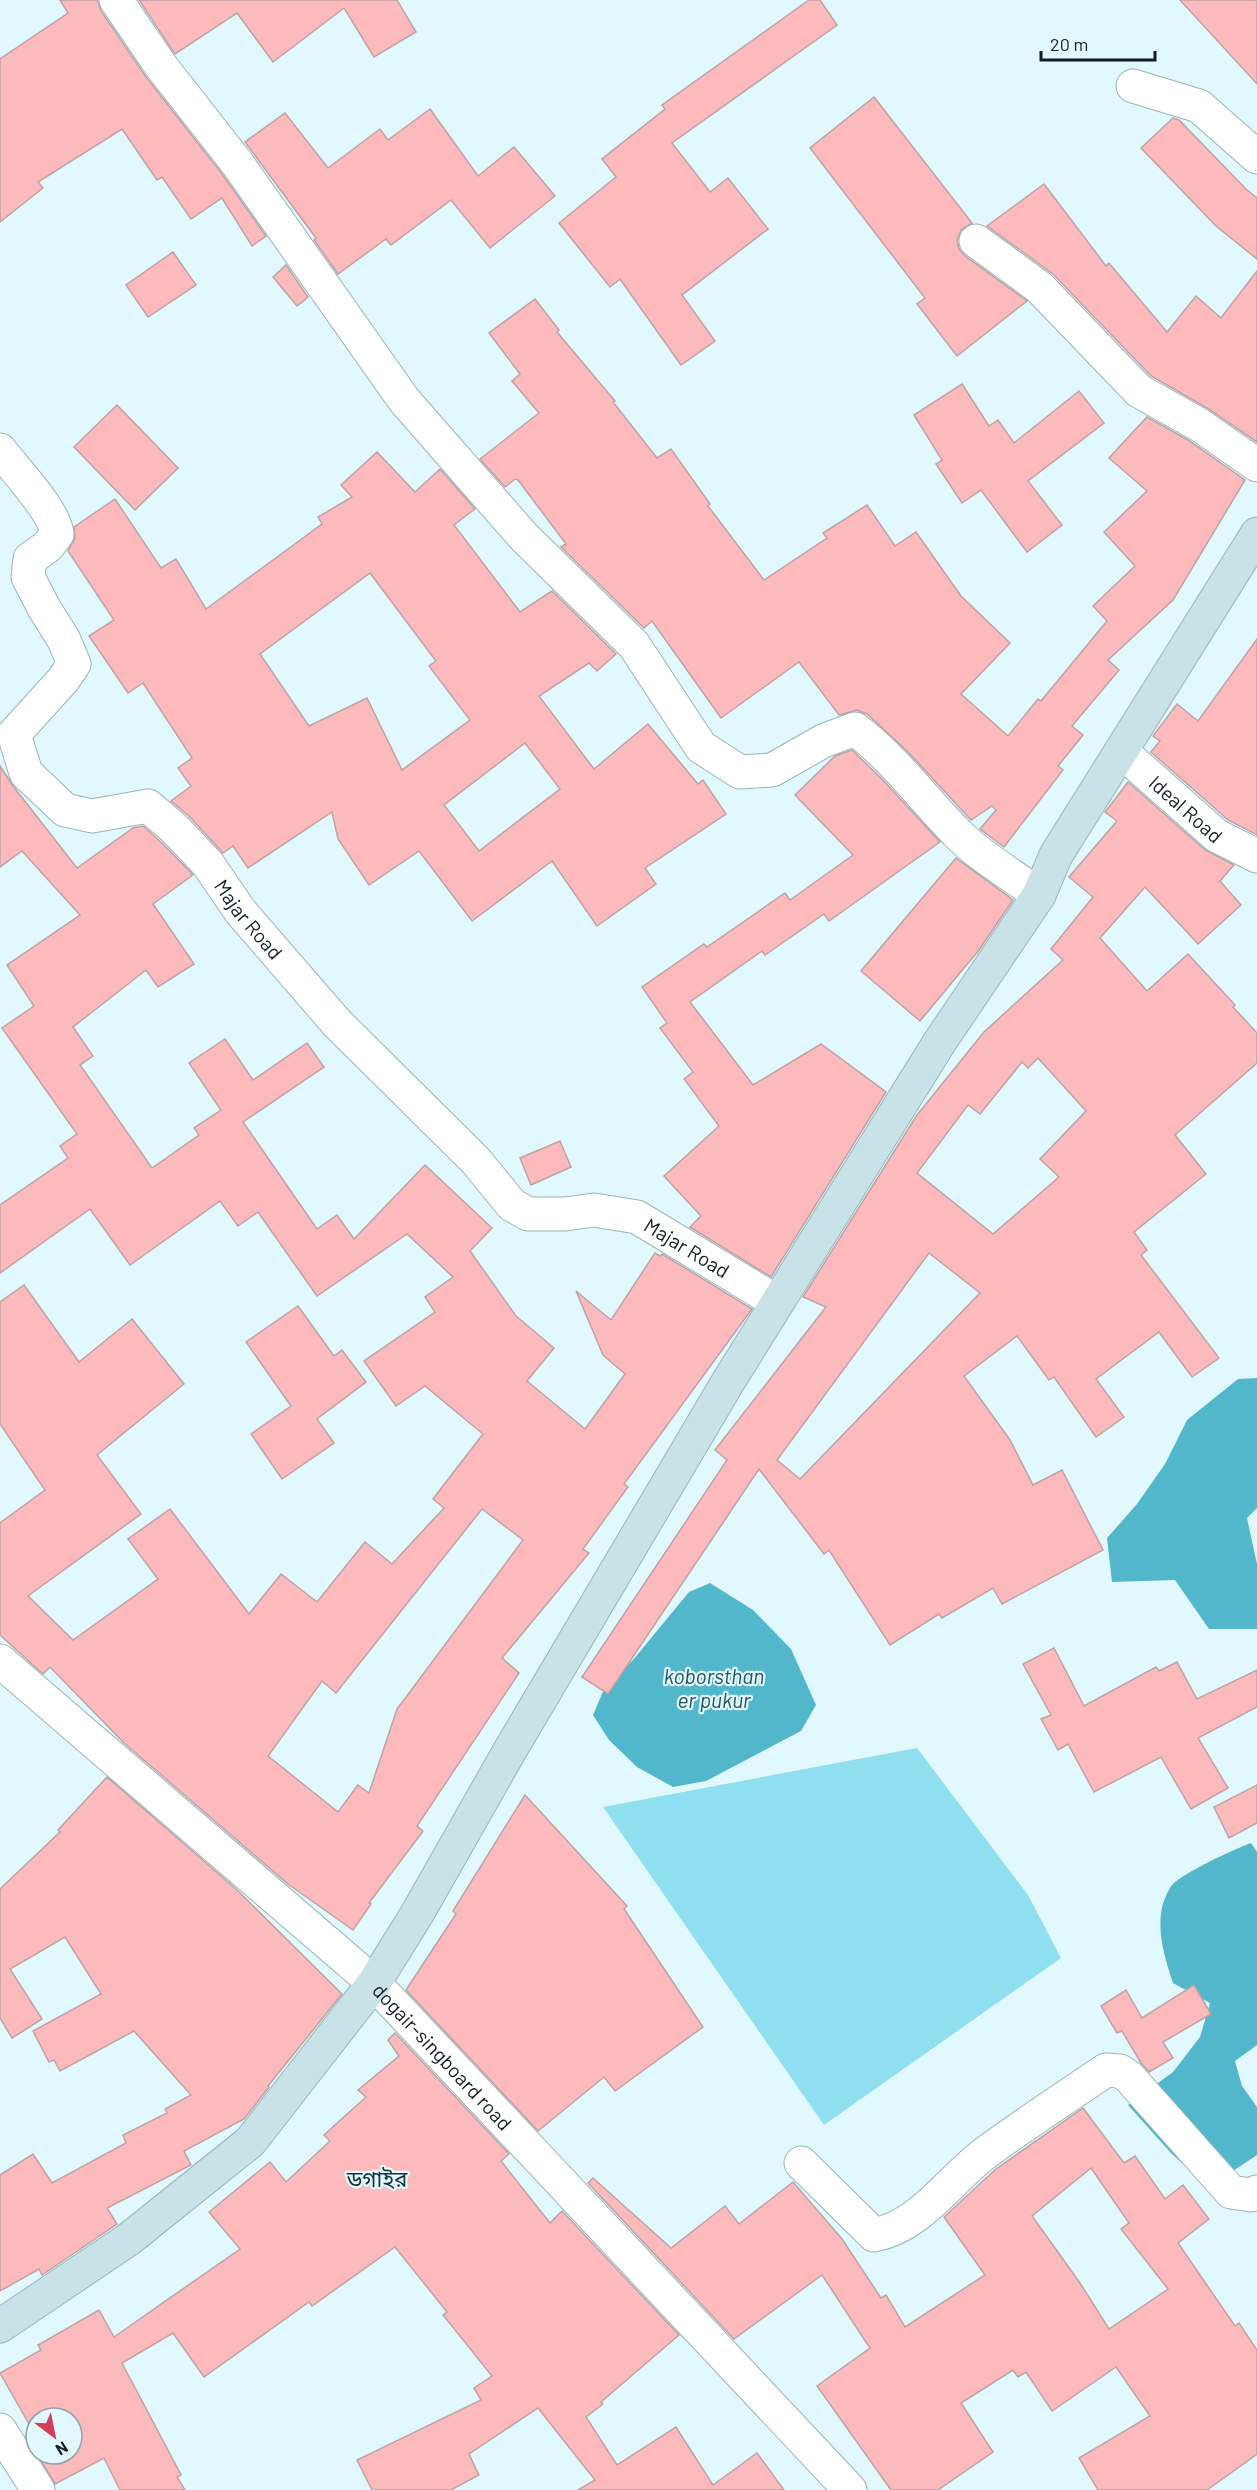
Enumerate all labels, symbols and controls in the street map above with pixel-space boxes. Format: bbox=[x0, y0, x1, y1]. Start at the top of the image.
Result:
scale bar bbox=[1041, 24, 1155, 62]
text: 20 m bbox=[1050, 33, 1088, 55]
street label: Ideal Road bbox=[1145, 770, 1228, 847]
street label: Majar Road bbox=[210, 875, 288, 964]
street label: Majar Road bbox=[640, 1212, 734, 1282]
water label: koborsthan er pukur bbox=[664, 1663, 764, 1712]
street label: dogair-singboard road bbox=[368, 1978, 517, 2135]
district label: ডগাইর bbox=[346, 2165, 408, 2191]
north arrow bbox=[24, 2406, 84, 2466]
text: N bbox=[53, 2438, 72, 2460]

